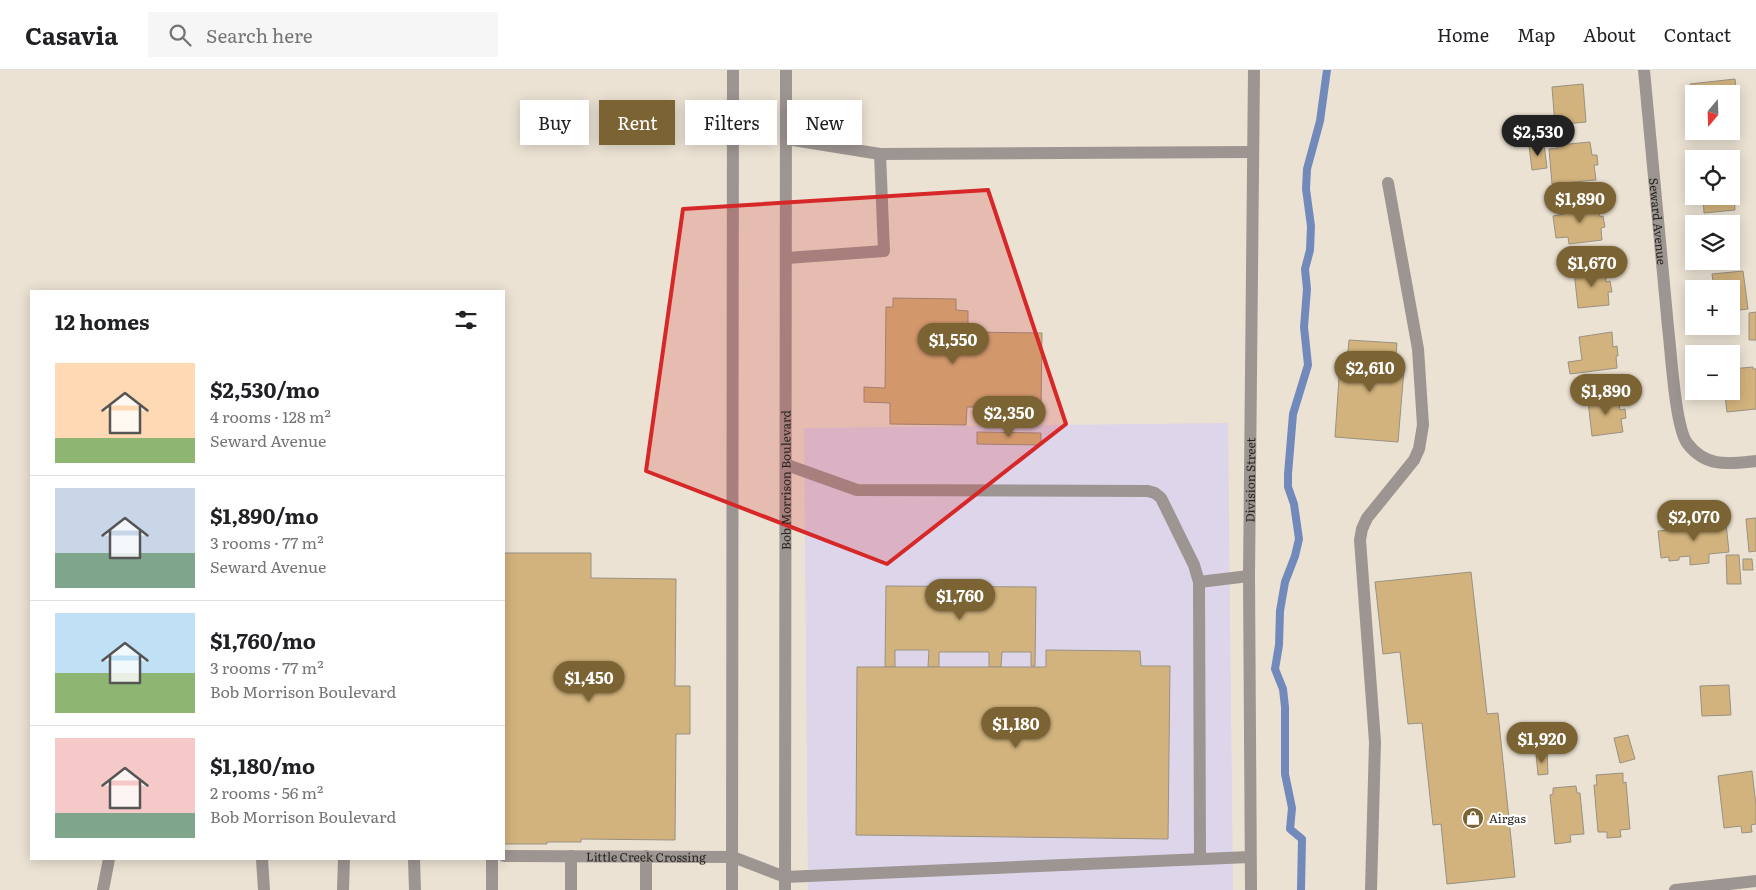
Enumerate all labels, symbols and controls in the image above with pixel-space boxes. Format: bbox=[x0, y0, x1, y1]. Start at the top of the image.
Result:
search box bbox=[148, 12, 498, 57]
text: Casavia bbox=[25, 17, 118, 52]
icon: search bbox=[166, 21, 194, 49]
text: Search here bbox=[206, 21, 313, 49]
text: Home bbox=[1437, 21, 1489, 48]
text: Map bbox=[1517, 21, 1555, 48]
text: About bbox=[1583, 21, 1636, 48]
text: Contact bbox=[1664, 21, 1731, 48]
north arrow bbox=[1685, 85, 1740, 140]
map controls bbox=[1685, 85, 1740, 400]
chip: Buy bbox=[520, 100, 589, 145]
chip: Rent bbox=[599, 100, 675, 145]
chip: Filters bbox=[685, 100, 777, 145]
chip: New bbox=[787, 100, 862, 145]
pin: $2,530 bbox=[1497, 114, 1579, 157]
text: $2,530 bbox=[1513, 119, 1563, 143]
button: locate bbox=[1685, 150, 1740, 205]
street label: Seward Avenue bbox=[1645, 177, 1671, 266]
pin: $1,890 bbox=[1539, 182, 1621, 224]
text: $1,890 bbox=[1555, 186, 1605, 210]
button: layers bbox=[1685, 215, 1740, 270]
pin: $1,670 bbox=[1551, 246, 1633, 288]
text: $1,670 bbox=[1567, 250, 1617, 274]
button: + bbox=[1685, 280, 1740, 335]
text: 12 homes bbox=[55, 305, 149, 336]
icon: filters bbox=[452, 306, 480, 334]
pin: $1,550 bbox=[912, 322, 994, 365]
text: $1,550 bbox=[929, 327, 977, 351]
button: − bbox=[1685, 345, 1740, 400]
pin: $2,610 bbox=[1329, 350, 1411, 393]
text: $2,610 bbox=[1345, 355, 1395, 379]
text: $2,530/mo bbox=[210, 373, 320, 404]
pin: $1,890 bbox=[1565, 374, 1647, 416]
text: $1,890 bbox=[1581, 378, 1631, 402]
icon: home bbox=[95, 383, 155, 443]
pin: $2,350 bbox=[968, 396, 1050, 438]
text: $2,350 bbox=[984, 400, 1034, 424]
text: 4 rooms · 128 m² bbox=[210, 404, 331, 428]
street label: Bob Morrison Boulevard bbox=[776, 409, 795, 550]
text: Seward Avenue bbox=[210, 428, 326, 452]
street label: Division Street bbox=[1241, 437, 1259, 523]
text: $1,890/mo bbox=[210, 499, 319, 530]
pin: $2,070 bbox=[1653, 500, 1735, 542]
text: $2,070 bbox=[1668, 504, 1720, 528]
icon: home bbox=[95, 508, 155, 568]
text: 3 rooms · 77 m² bbox=[210, 530, 324, 554]
text: Seward Avenue bbox=[210, 554, 326, 578]
pin: $1,760 bbox=[919, 578, 1001, 621]
text: $1,760 bbox=[936, 583, 984, 607]
text: $1,760/mo bbox=[210, 624, 316, 655]
icon: home bbox=[95, 633, 155, 693]
text: 3 rooms · 77 m² bbox=[210, 655, 324, 679]
pin: $1,450 bbox=[548, 660, 630, 703]
text: $1,450 bbox=[564, 665, 614, 689]
text: Bob Morrison Boulevard bbox=[210, 679, 396, 703]
pin: $1,180 bbox=[975, 706, 1057, 749]
text: $1,180 bbox=[992, 711, 1040, 735]
pin: $1,920 bbox=[1501, 722, 1583, 764]
text: $1,920 bbox=[1518, 726, 1566, 750]
text: $1,180/mo bbox=[210, 749, 315, 780]
icon: home bbox=[95, 758, 155, 818]
text: 2 rooms · 56 m² bbox=[210, 780, 323, 804]
text: Bob Morrison Boulevard bbox=[210, 804, 396, 828]
shop icon: Airgas bbox=[1461, 806, 1485, 830]
place label: Airgas bbox=[1489, 809, 1526, 827]
street label: Little Creek Crossing bbox=[586, 847, 706, 866]

